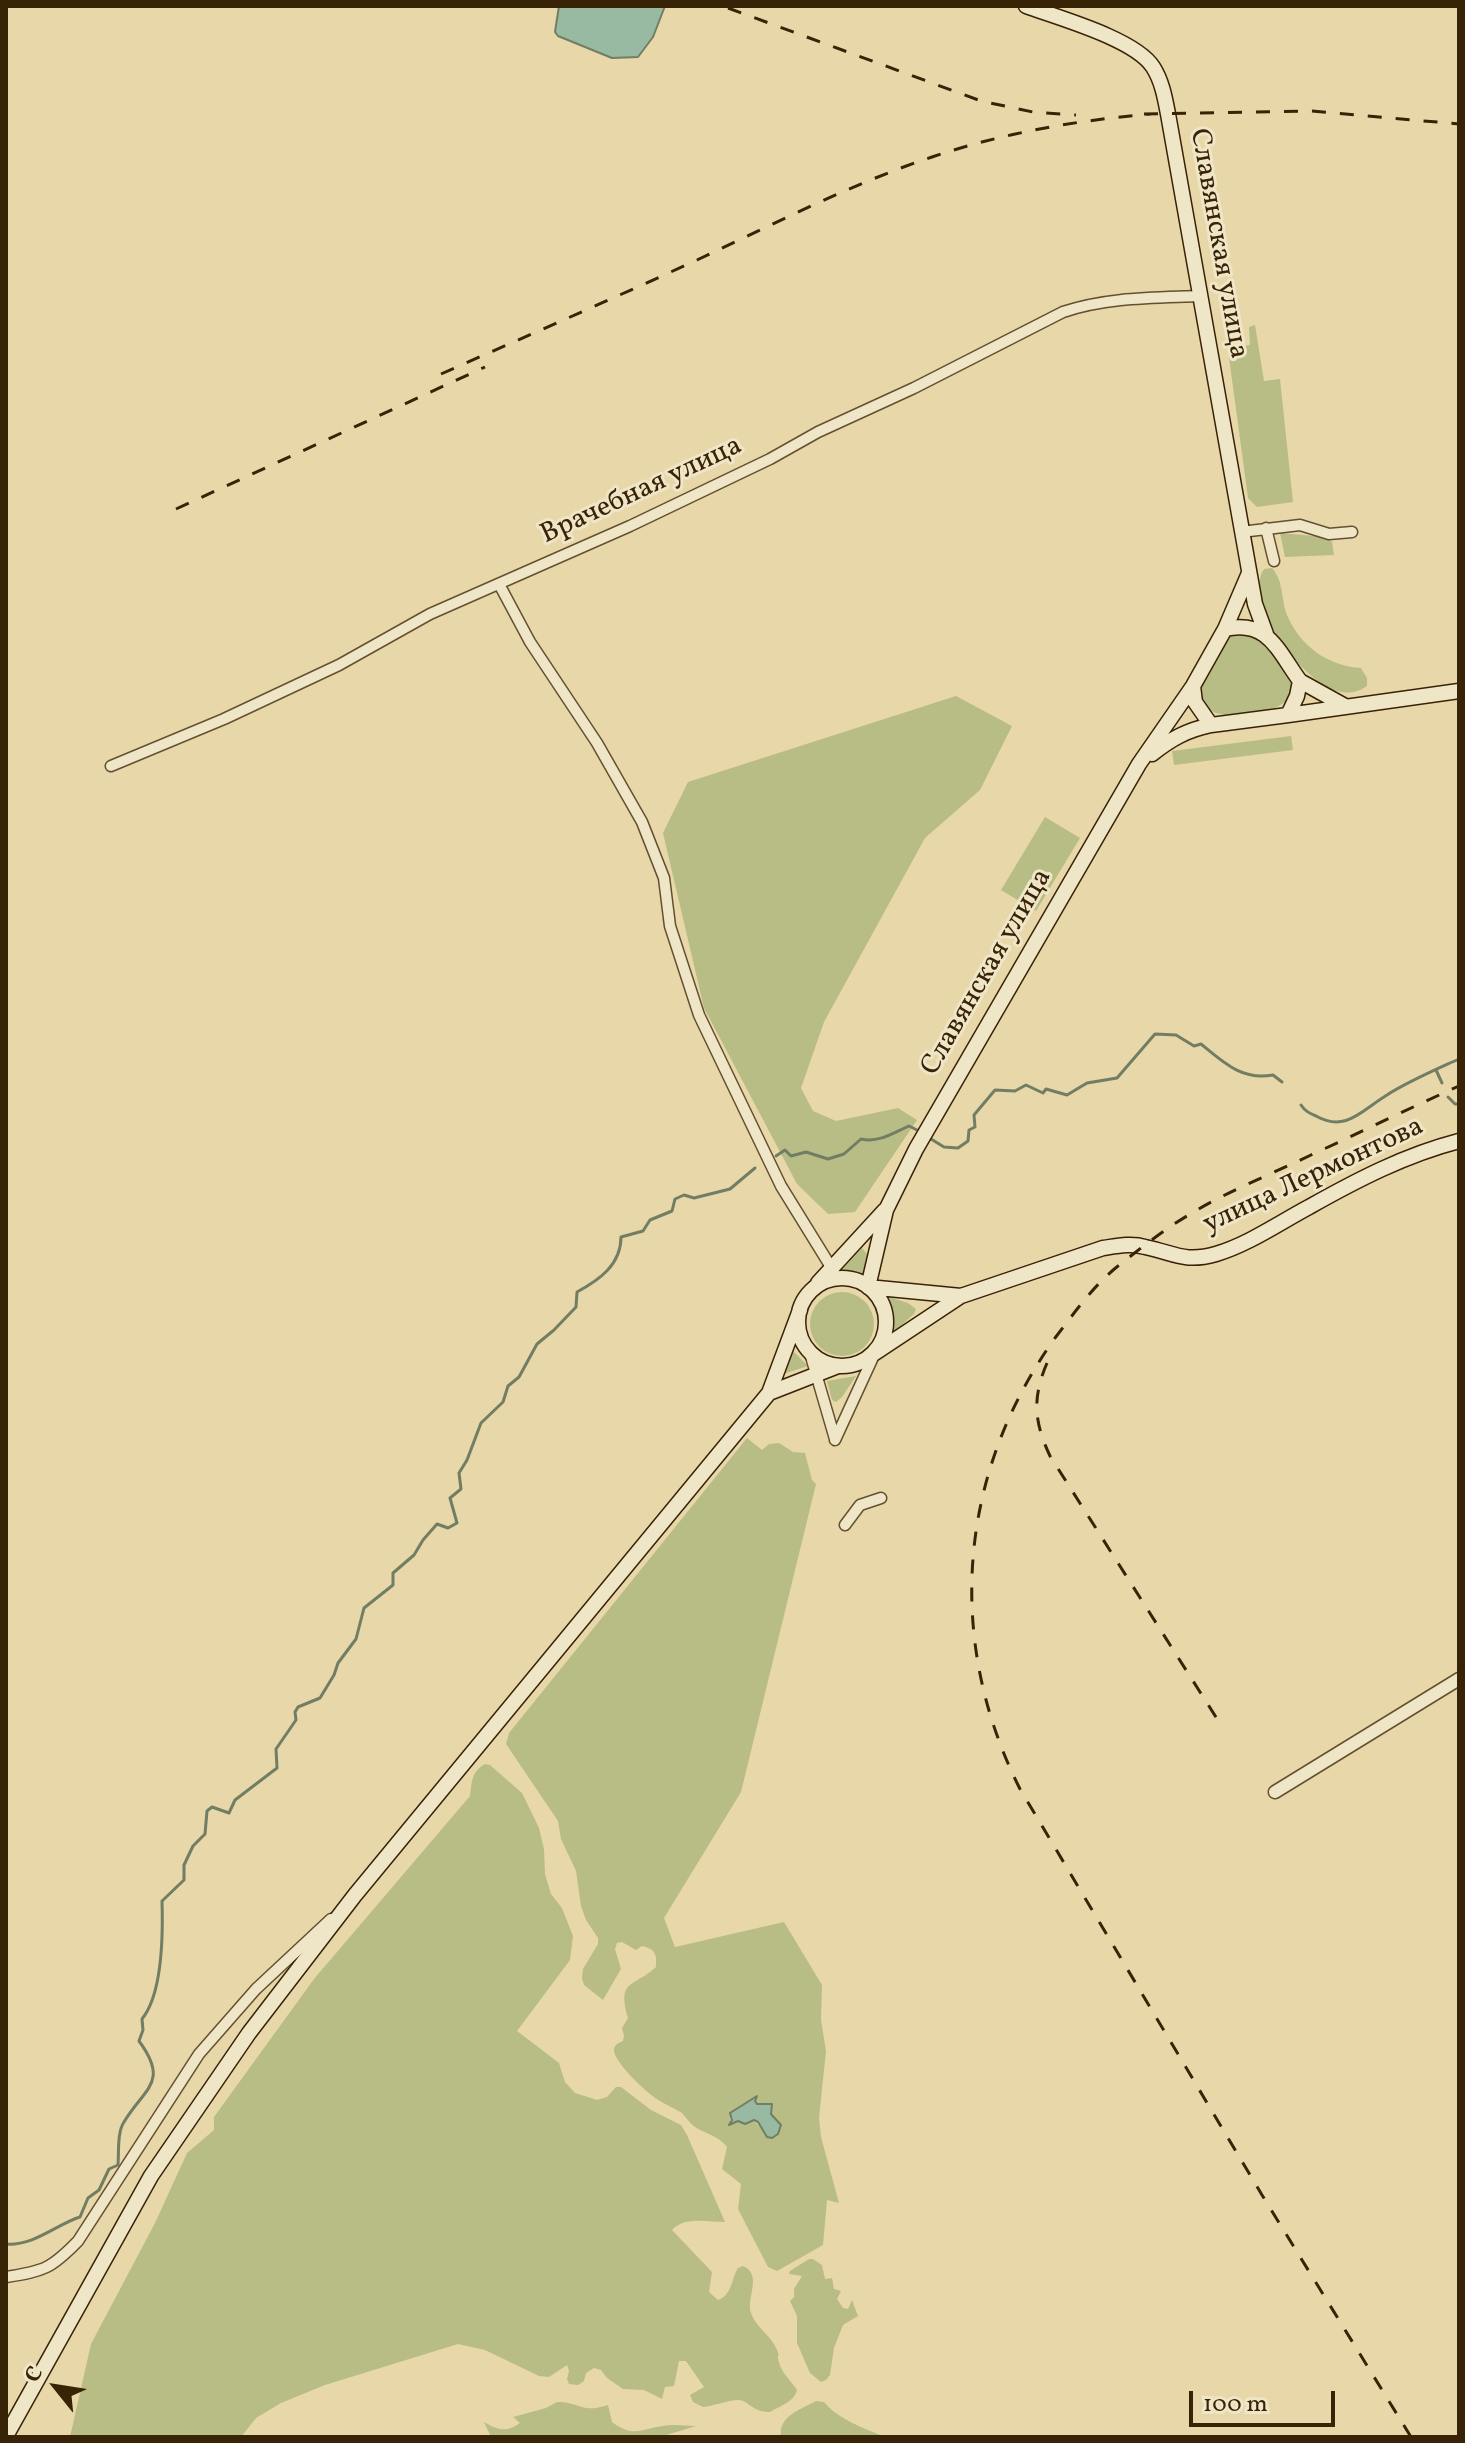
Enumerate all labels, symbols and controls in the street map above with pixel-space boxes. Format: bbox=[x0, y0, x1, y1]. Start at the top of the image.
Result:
street label: Славянская улица bbox=[1180, 127, 1254, 361]
street label: Врачебная улица bbox=[536, 431, 748, 553]
street label: Славянская улица bbox=[915, 864, 1061, 1082]
street label: улица Лермонтова bbox=[1198, 1111, 1430, 1243]
north arrow bbox=[16, 2347, 96, 2427]
text: С bbox=[18, 2361, 52, 2389]
scale bar bbox=[1193, 2375, 1339, 2425]
text: 100 m bbox=[1203, 2388, 1268, 2422]

